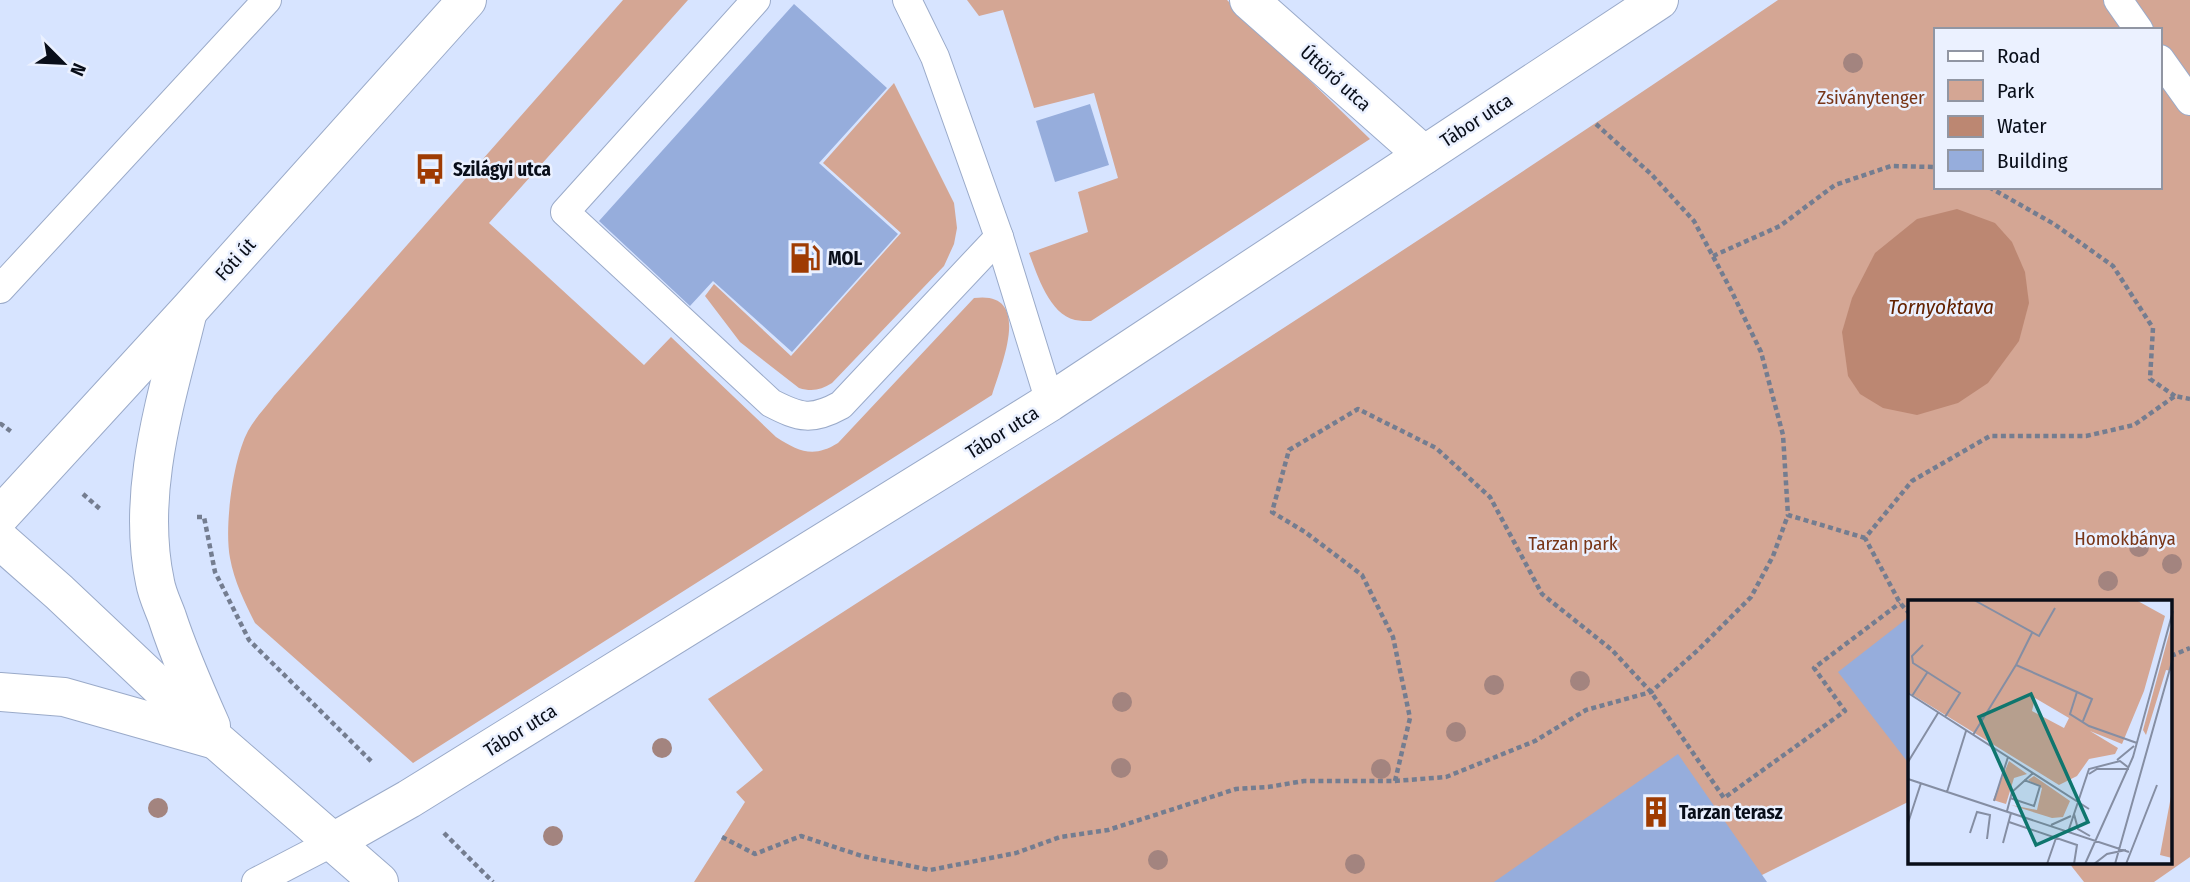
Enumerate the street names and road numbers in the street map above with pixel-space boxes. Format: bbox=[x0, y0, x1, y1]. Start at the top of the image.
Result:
street label: Úttörő utca bbox=[1296, 41, 1376, 116]
street label: Tábor utca bbox=[1436, 89, 1517, 152]
street label: Fóti út bbox=[210, 233, 261, 285]
street label: Tábor utca bbox=[962, 401, 1043, 464]
street label: Tábor utca bbox=[480, 699, 561, 762]

